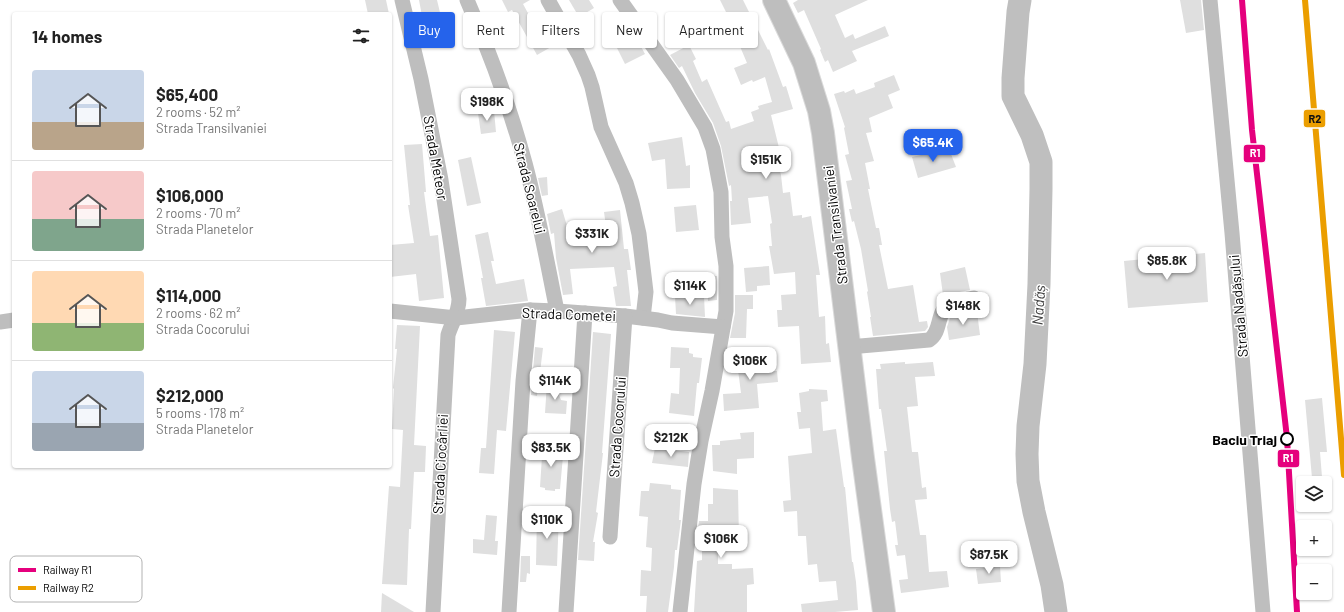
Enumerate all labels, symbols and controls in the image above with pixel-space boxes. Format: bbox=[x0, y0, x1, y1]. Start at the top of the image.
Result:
chip: Buy bbox=[404, 12, 455, 48]
chip: Rent bbox=[463, 12, 519, 48]
chip: Filters bbox=[527, 12, 594, 48]
chip: New bbox=[602, 12, 657, 48]
chip: Apartment bbox=[665, 12, 758, 48]
icon: filters bbox=[350, 25, 372, 47]
text: 14 homes bbox=[32, 26, 102, 46]
text: $65,400 bbox=[156, 84, 218, 104]
icon: home bbox=[64, 86, 112, 134]
pin: $198K bbox=[459, 88, 515, 122]
text: $198K bbox=[470, 93, 504, 109]
text: 2 rooms · 52 m² bbox=[156, 104, 241, 120]
line badge: R2 bbox=[1303, 109, 1326, 128]
text: R2 bbox=[1309, 112, 1321, 125]
street label: Strada Meteor bbox=[420, 114, 452, 202]
text: Strada Transilvaniei bbox=[156, 120, 267, 136]
pin: $65.4K bbox=[900, 129, 966, 163]
text: $65.4K bbox=[913, 134, 953, 150]
street label: Strada Soarelui bbox=[511, 141, 549, 235]
line badge: R1 bbox=[1243, 144, 1266, 163]
pin: $151K bbox=[738, 146, 794, 180]
text: R1 bbox=[1250, 146, 1260, 159]
text: $151K bbox=[750, 151, 782, 167]
street label: Strada Transilvaniei bbox=[819, 165, 851, 285]
text: $106,000 bbox=[156, 185, 224, 205]
icon: home bbox=[64, 187, 112, 235]
text: 2 rooms · 70 m² bbox=[156, 205, 240, 221]
pin: $331K bbox=[564, 220, 620, 254]
text: Strada Planetelor bbox=[156, 221, 253, 237]
text: $331K bbox=[575, 225, 609, 241]
pin: $85.8K bbox=[1134, 247, 1200, 281]
text: $85.8K bbox=[1147, 252, 1187, 268]
street label: Strada Nadășului bbox=[1225, 254, 1251, 358]
pin: $114K bbox=[662, 272, 718, 306]
text: $114K bbox=[674, 277, 706, 293]
water label: Nadăș bbox=[1028, 284, 1048, 326]
text: $114,000 bbox=[156, 285, 221, 305]
icon: home bbox=[64, 287, 112, 335]
pin: $148K bbox=[935, 292, 991, 326]
text: $148K bbox=[945, 297, 981, 313]
street label: Strada Cometei bbox=[522, 304, 616, 324]
text: 2 rooms · 62 m² bbox=[156, 305, 241, 321]
text: Strada Cocorului bbox=[156, 321, 250, 337]
pin: $106K bbox=[722, 347, 778, 381]
text: $106K bbox=[733, 352, 767, 368]
pin: $114K bbox=[527, 367, 583, 401]
text: $114K bbox=[539, 372, 571, 388]
street label: Strada Cocorului bbox=[605, 376, 629, 478]
text: $212,000 bbox=[156, 385, 224, 405]
icon: home bbox=[64, 387, 112, 435]
text: 5 rooms · 178 m² bbox=[156, 405, 244, 421]
street label: Strada Ciocârliei bbox=[429, 414, 451, 514]
text: Strada Planetelor bbox=[156, 421, 253, 437]
pin: $212K bbox=[643, 424, 699, 458]
text: $212K bbox=[654, 429, 688, 445]
place label: Baciu Triaj bbox=[1212, 431, 1277, 448]
marker: Baciu Triaj bbox=[1280, 432, 1294, 446]
pin: $83.5K bbox=[518, 434, 584, 468]
text: $83.5K bbox=[531, 439, 571, 455]
line badge: R1 bbox=[1277, 449, 1300, 468]
text: R1 bbox=[1283, 451, 1293, 464]
map controls bbox=[1296, 476, 1332, 600]
button: layers bbox=[1296, 476, 1332, 512]
pin: $110K bbox=[519, 506, 575, 540]
text: $110K bbox=[531, 511, 563, 527]
button: + bbox=[1296, 520, 1332, 556]
pin: $106K bbox=[693, 525, 749, 559]
text: $106K bbox=[704, 530, 738, 546]
pin: $87.5K bbox=[956, 541, 1022, 575]
text: $87.5K bbox=[970, 546, 1008, 562]
legend bbox=[10, 556, 142, 602]
text: Railway R1 bbox=[43, 563, 92, 576]
button: − bbox=[1296, 564, 1332, 600]
text: Railway R2 bbox=[43, 581, 94, 594]

